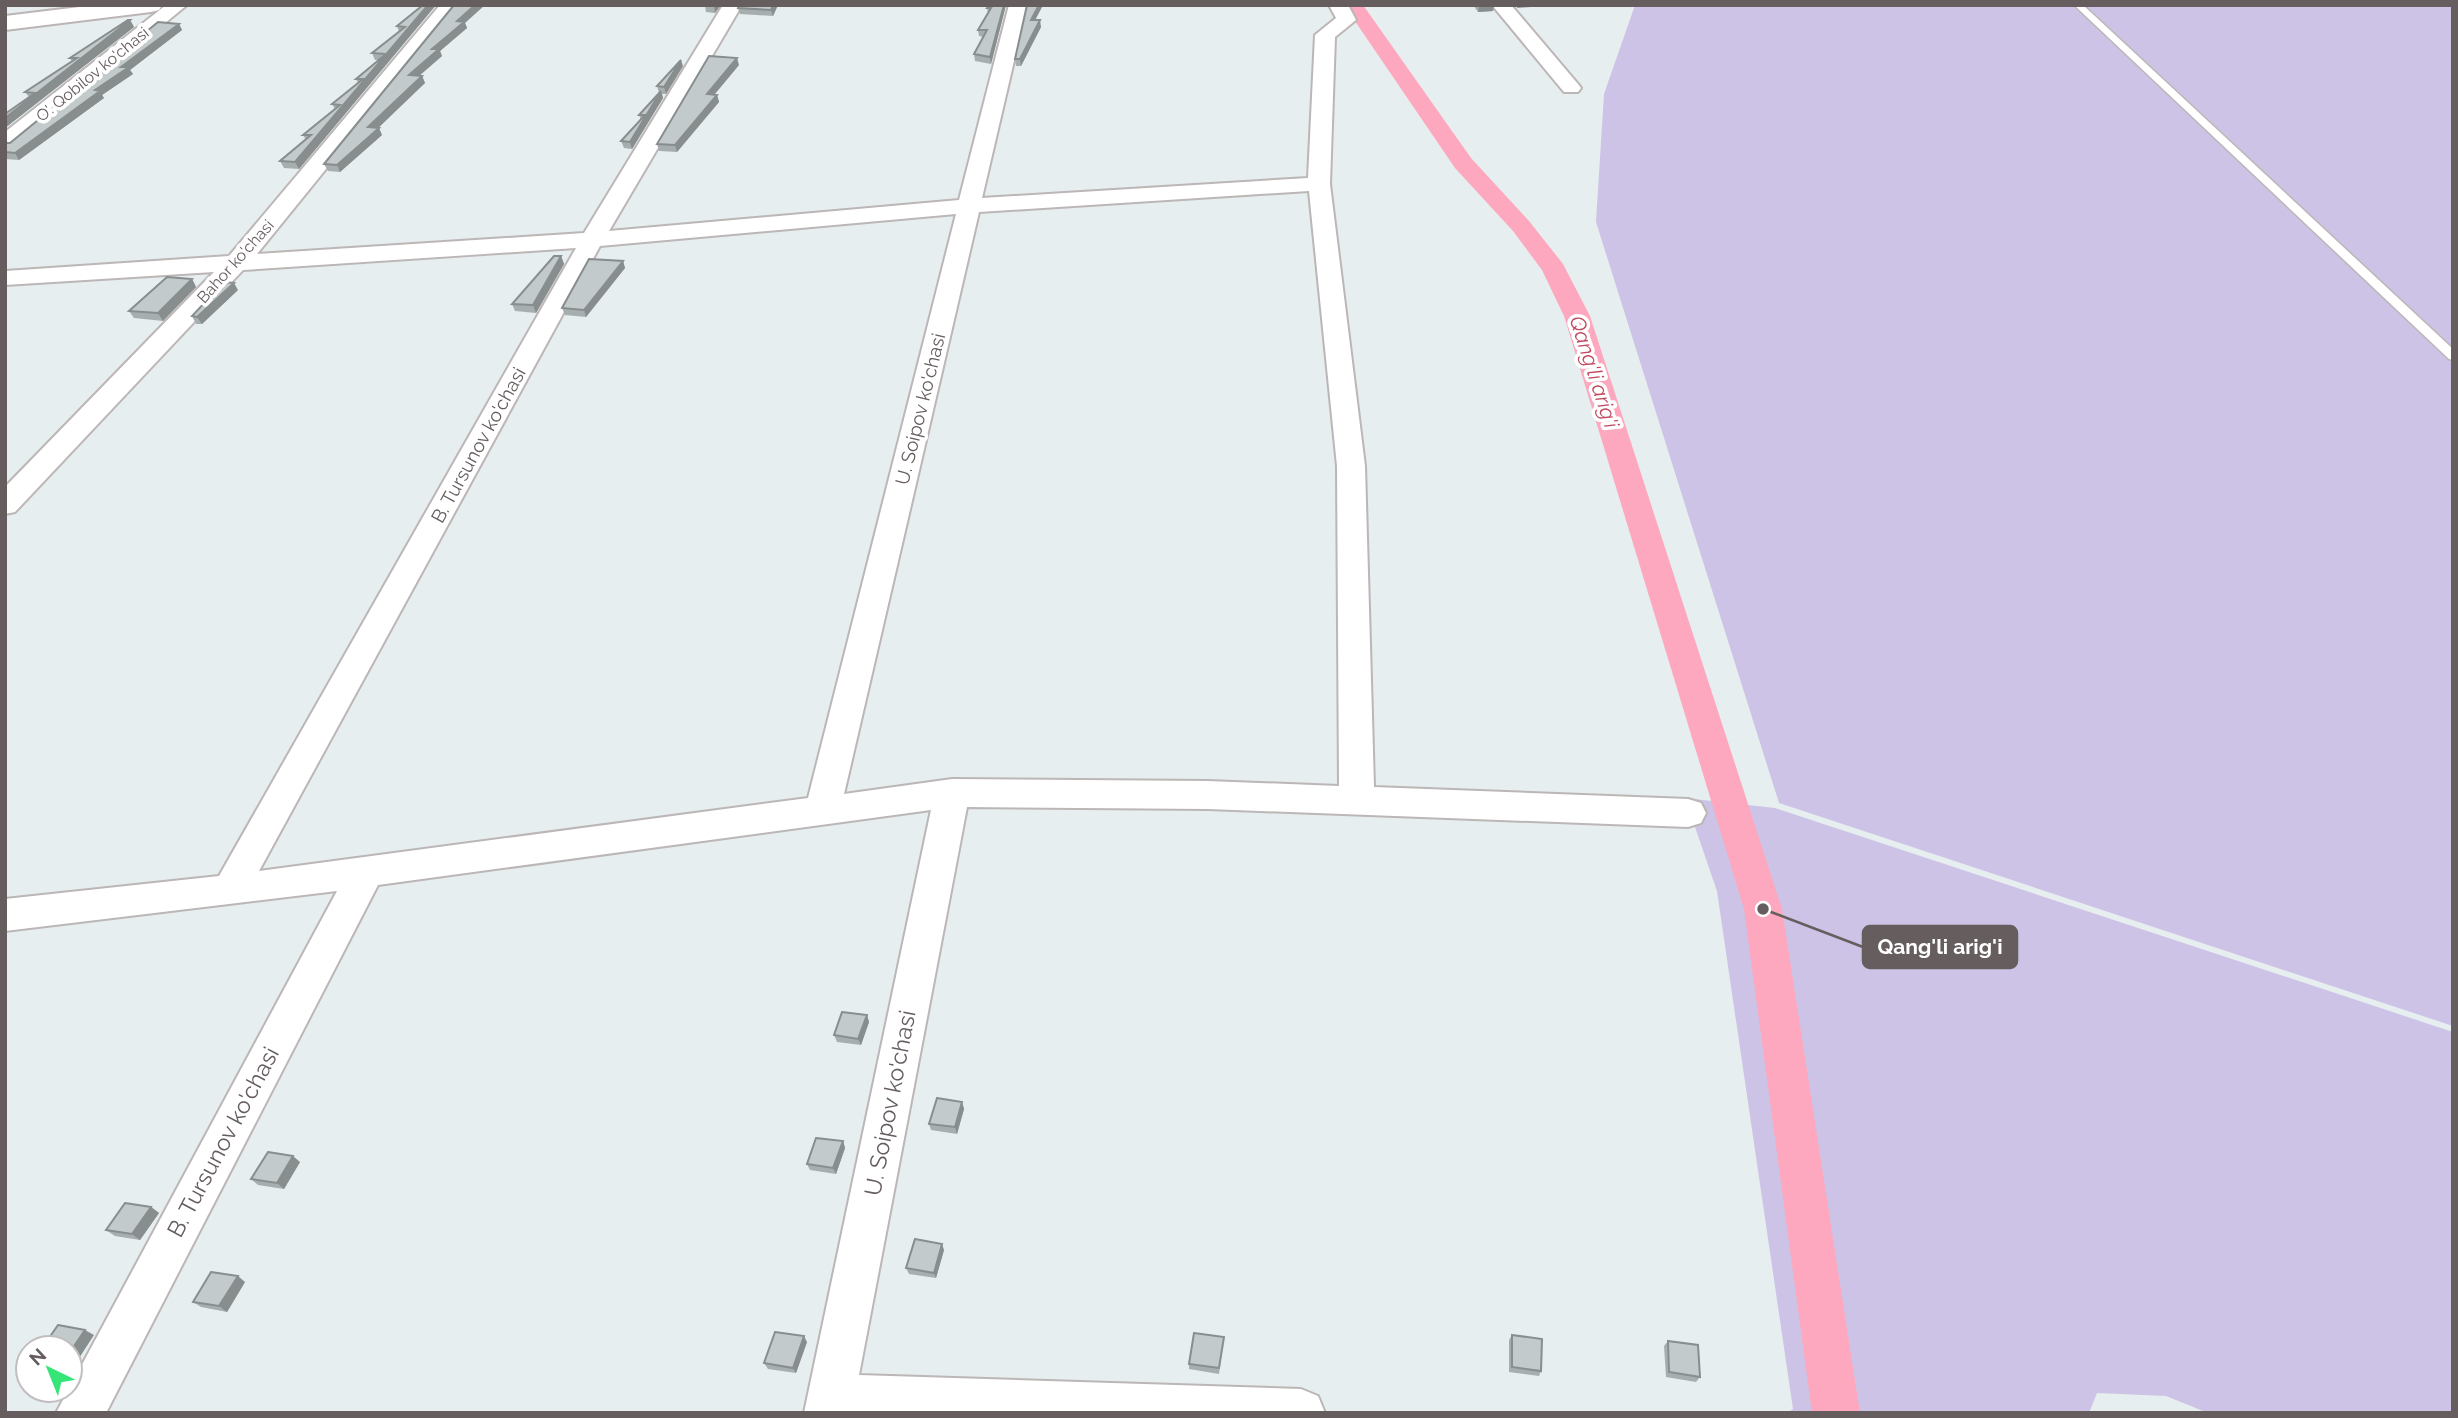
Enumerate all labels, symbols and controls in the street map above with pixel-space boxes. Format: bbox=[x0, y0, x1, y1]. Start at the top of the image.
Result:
street label: O'. Qobilov ko'chasi bbox=[32, 23, 152, 126]
street label: Bahor ko'chasi bbox=[193, 216, 278, 307]
water label: Qang'li arig'i bbox=[1565, 313, 1625, 432]
street label: U. Soipov ko'chasi bbox=[891, 331, 949, 487]
street label: B. Tursunov ko'chasi bbox=[426, 363, 530, 527]
callout: Qang'li arig'i bbox=[1863, 926, 2017, 968]
text: Qang'li arig'i bbox=[1877, 934, 2003, 959]
street label: U. Soipov ko'chasi bbox=[858, 1008, 921, 1198]
street label: B. Tursunov ko'chasi bbox=[161, 1042, 284, 1241]
north arrow bbox=[14, 1334, 84, 1404]
text: N bbox=[25, 1344, 50, 1370]

